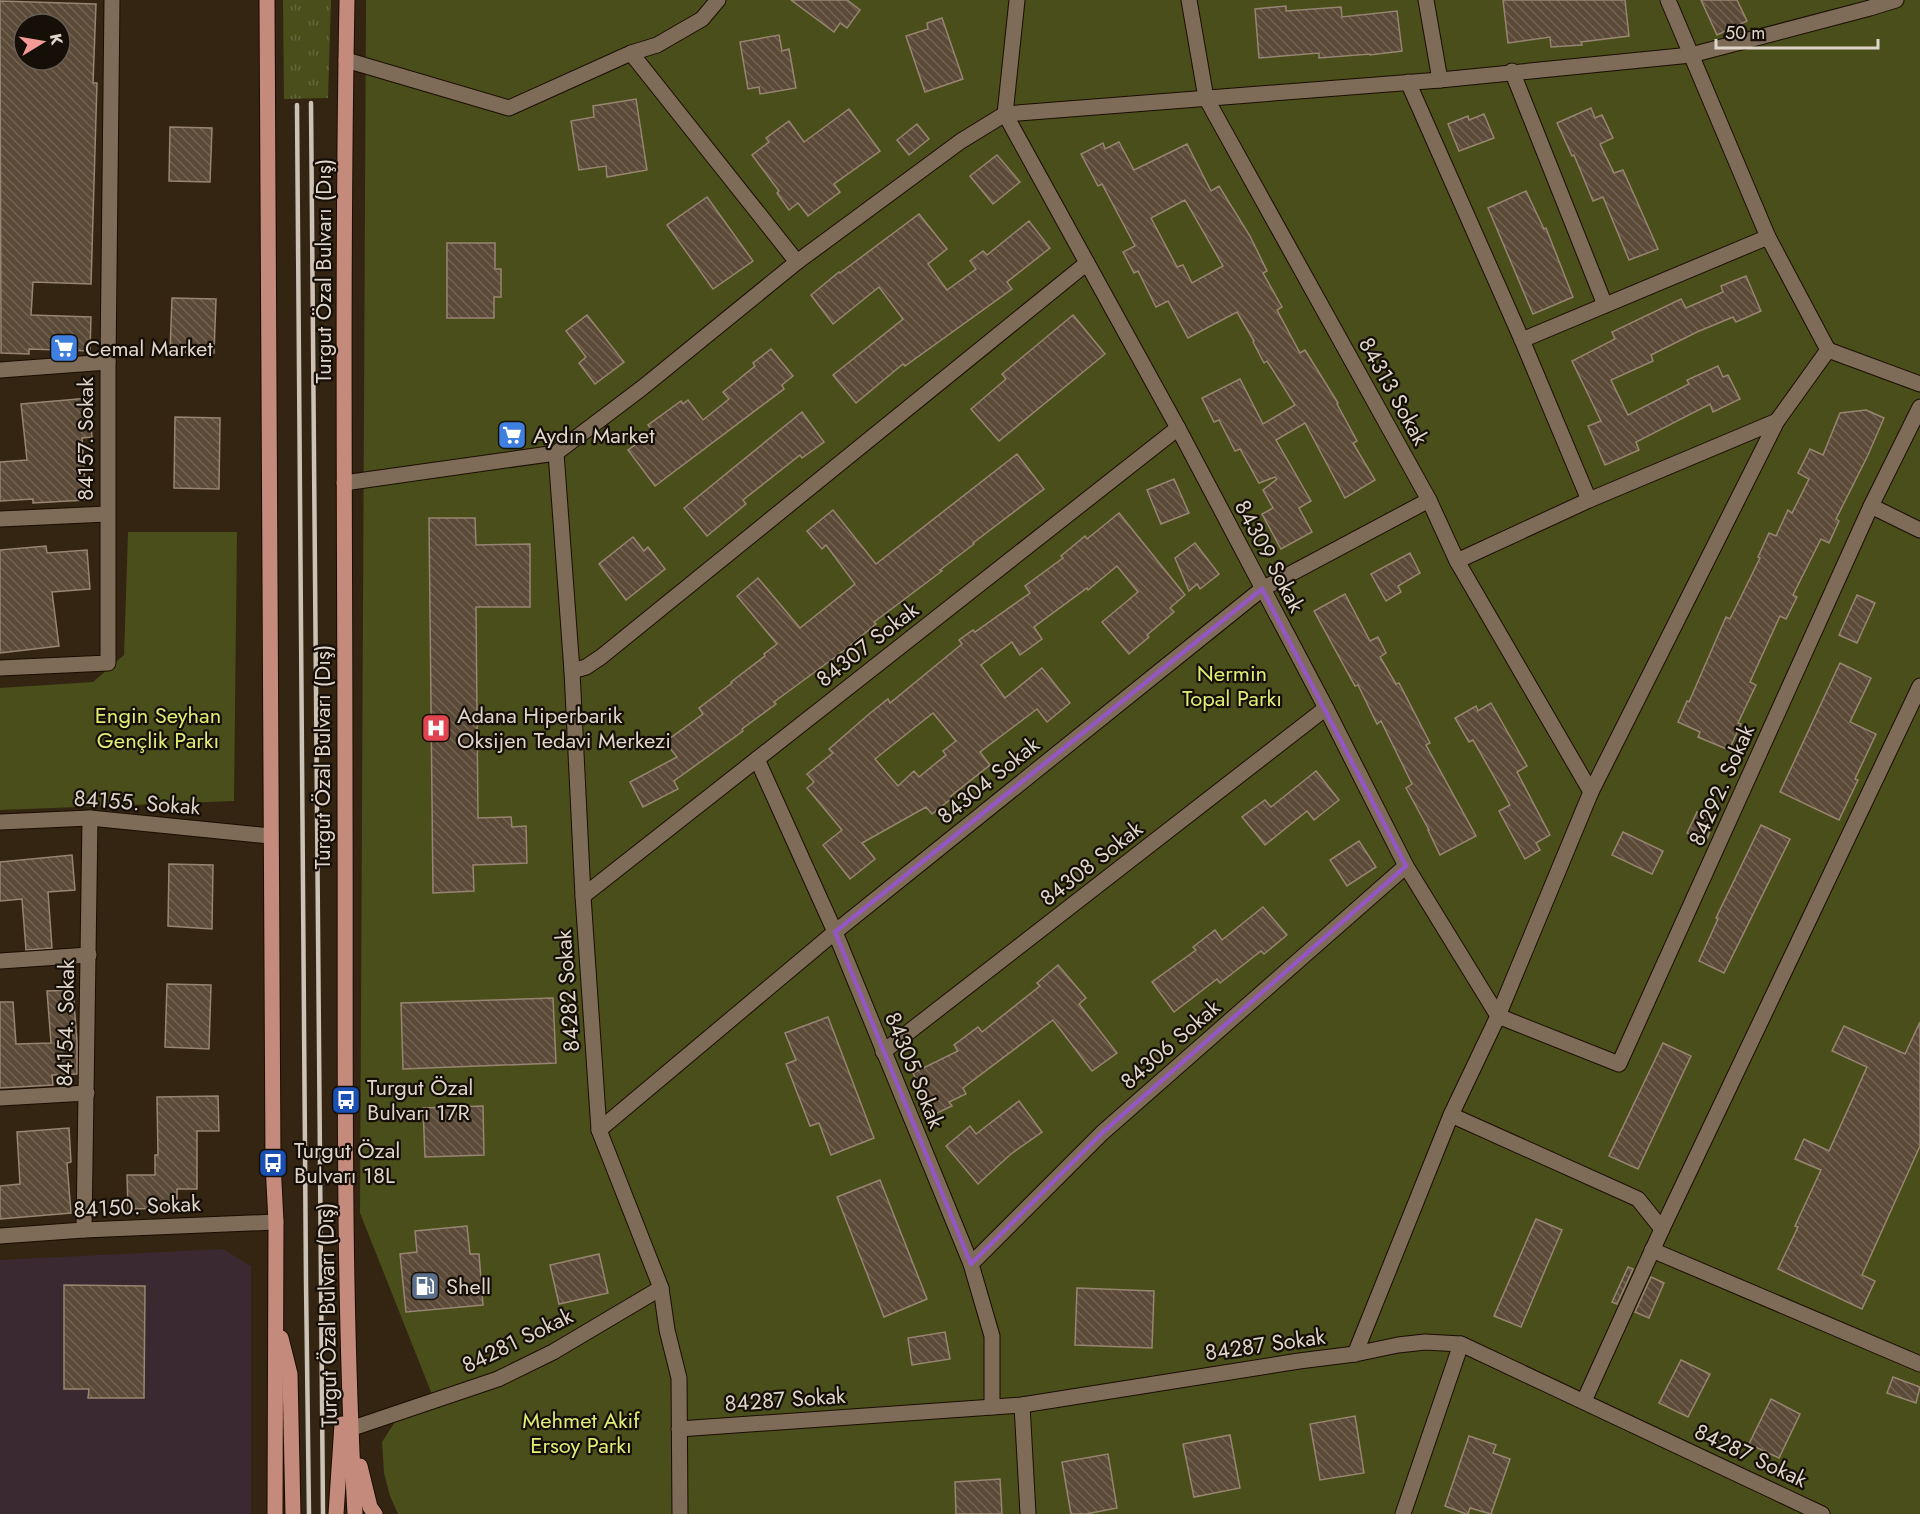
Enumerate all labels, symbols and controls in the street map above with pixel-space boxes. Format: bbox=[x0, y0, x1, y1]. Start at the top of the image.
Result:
north arrow bbox=[12, 12, 72, 72]
scale bar bbox=[1716, 12, 1878, 50]
text: 50 m bbox=[1725, 20, 1765, 46]
text: K bbox=[44, 32, 69, 48]
street label: Turgut Özal Bulvarı (Dış) bbox=[307, 158, 339, 384]
street label: 84313 Sokak bbox=[1351, 331, 1437, 451]
supermarket icon: Cemal Market bbox=[48, 332, 80, 364]
place label: Cemal Market bbox=[85, 332, 213, 364]
street label: 84157. Sokak bbox=[69, 377, 101, 501]
supermarket icon: Aydın Market bbox=[496, 419, 528, 451]
place label: Aydın Market bbox=[533, 419, 655, 451]
street label: 84309 Sokak bbox=[1227, 494, 1313, 618]
street label: 84307 Sokak bbox=[809, 594, 925, 694]
street label: Turgut Özal Bulvarı (Dış) bbox=[306, 644, 338, 870]
park label: Nermin Topal Parkı bbox=[1182, 657, 1282, 714]
park label: Engin Seyhan Gençlik Parkı bbox=[95, 699, 221, 756]
place label: Adana Hiperbarik Oksijen Tedavi Merkezi bbox=[457, 699, 671, 756]
hospital icon: Adana Hiperbarik Oksijen Tedavi Merkezi bbox=[420, 712, 452, 744]
street label: 84292. Sokak bbox=[1680, 719, 1762, 851]
street label: 84304 Sokak bbox=[930, 729, 1046, 831]
street label: 84155. Sokak bbox=[73, 782, 202, 822]
street label: 84308 Sokak bbox=[1033, 812, 1149, 913]
street label: 84282 Sokak bbox=[547, 928, 587, 1053]
street label: 84154. Sokak bbox=[48, 959, 82, 1087]
street label: 84306 Sokak bbox=[1113, 991, 1227, 1097]
street label: 84305 Sokak bbox=[877, 1007, 953, 1133]
place label: Turgut Özal Bulvarı 17R bbox=[367, 1071, 473, 1128]
bus stop icon: Turgut Özal Bulvarı 17R bbox=[330, 1084, 362, 1116]
place label: Turgut Özal Bulvarı 18L bbox=[294, 1134, 400, 1191]
bus stop icon: Turgut Özal Bulvarı 18L bbox=[257, 1147, 289, 1179]
street label: 84150. Sokak bbox=[72, 1187, 202, 1225]
street label: Turgut Özal Bulvarı (Dış) bbox=[309, 1202, 345, 1428]
fuel station icon: Shell bbox=[409, 1270, 441, 1302]
place label: Shell bbox=[446, 1270, 491, 1302]
street label: 84281 Sokak bbox=[456, 1299, 578, 1381]
street label: 84287 Sokak bbox=[1203, 1320, 1328, 1368]
street label: 84287 Sokak bbox=[723, 1379, 847, 1419]
park label: Mehmet Akif Ersoy Parkı bbox=[522, 1404, 640, 1461]
street label: 84287 Sokak bbox=[1689, 1415, 1813, 1495]

